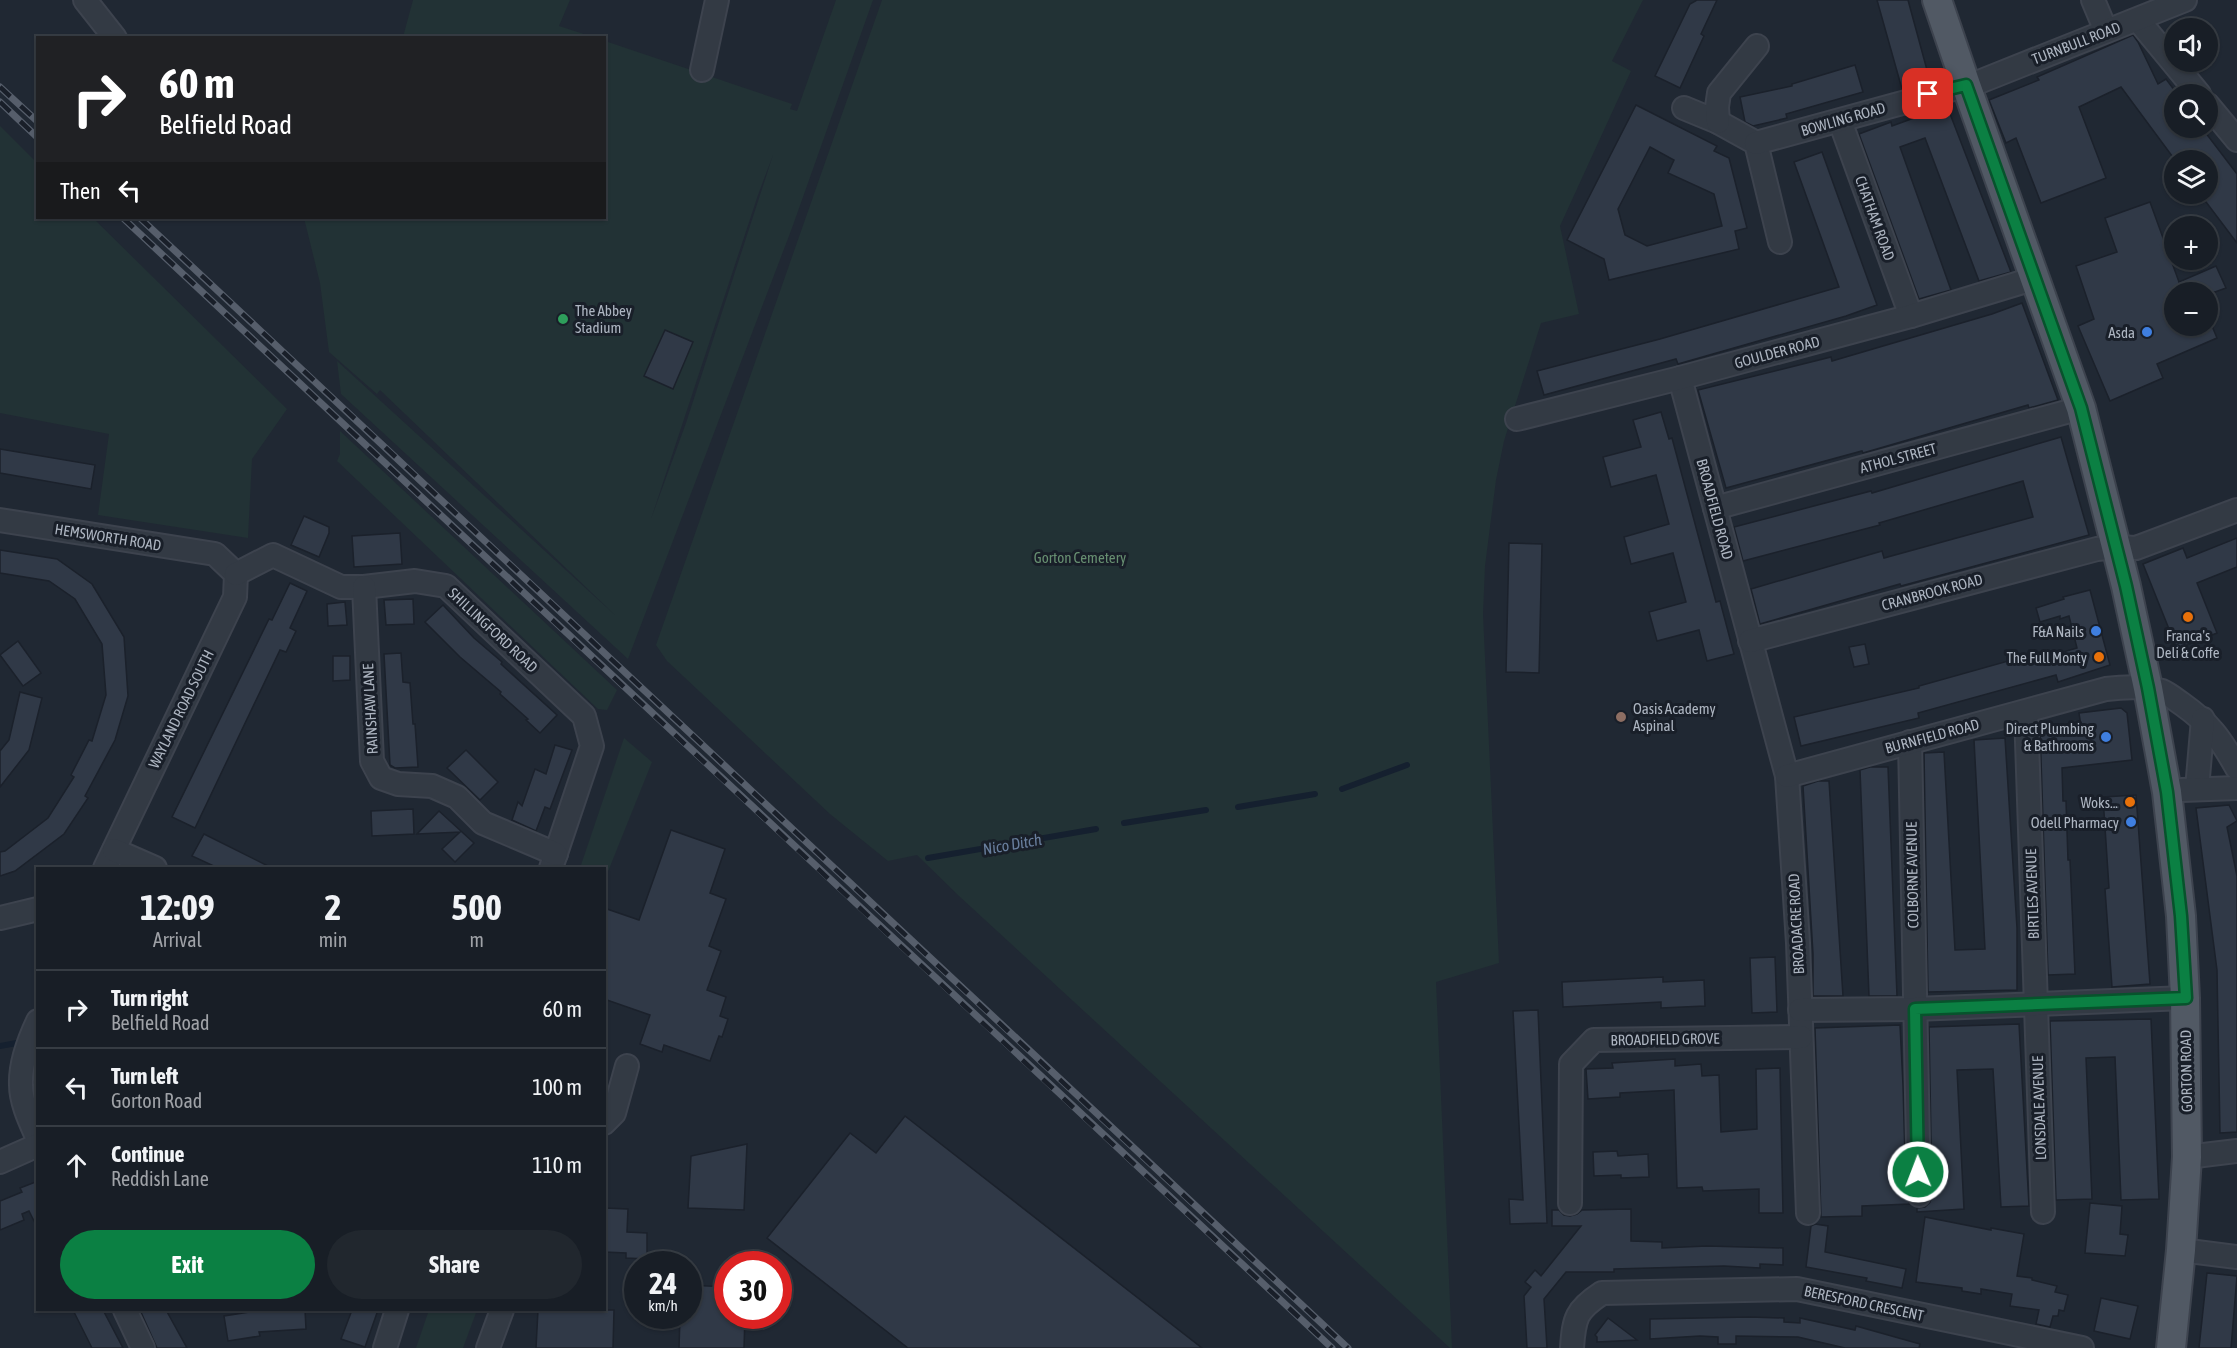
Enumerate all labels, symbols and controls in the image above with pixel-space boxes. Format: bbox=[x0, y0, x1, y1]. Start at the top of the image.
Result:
street label: TURNBULL ROAD bbox=[2029, 18, 2123, 68]
map controls bbox=[2164, 18, 2218, 336]
button: sound bbox=[2164, 18, 2218, 72]
text: 60 m bbox=[159, 59, 234, 107]
icon: right bbox=[60, 60, 138, 138]
pin bbox=[1902, 68, 1953, 119]
icon: arrive bbox=[1911, 77, 1944, 110]
button: search bbox=[2164, 84, 2218, 138]
street label: BOWLING ROAD bbox=[1799, 99, 1887, 139]
text: Belfield Road bbox=[159, 109, 292, 140]
button: layers bbox=[2164, 150, 2218, 204]
street label: CHATHAM ROAD bbox=[1852, 173, 1898, 263]
icon: left bbox=[113, 174, 146, 207]
text: Then bbox=[60, 178, 101, 204]
button: + bbox=[2164, 216, 2218, 270]
button: − bbox=[2164, 282, 2218, 336]
place label: The Abbey Stadium bbox=[575, 302, 632, 336]
marker: The Abbey Stadium bbox=[556, 312, 570, 326]
place label: Asda bbox=[2108, 324, 2135, 341]
marker: Asda bbox=[2140, 325, 2154, 339]
street label: GOULDER ROAD bbox=[1733, 332, 1821, 372]
street label: ATHOL STREET bbox=[1858, 440, 1938, 476]
street label: BROADFIELD ROAD bbox=[1693, 457, 1737, 561]
street label: HEMSWORTH ROAD bbox=[54, 520, 162, 554]
park label: Gorton Cemetery bbox=[1034, 549, 1126, 566]
street label: CRANBROOK ROAD bbox=[1880, 570, 1984, 614]
street label: SHILLINGFORD ROAD bbox=[445, 584, 541, 676]
marker: Franca's Deli & Coffe bbox=[2181, 610, 2195, 624]
place label: F&A Nails bbox=[2032, 623, 2084, 640]
marker: F&A Nails bbox=[2089, 624, 2103, 638]
place label: Franca's Deli & Coffe bbox=[2156, 627, 2220, 661]
street label: WAYLAND ROAD SOUTH bbox=[145, 647, 217, 771]
place label: The Full Monty bbox=[2007, 649, 2087, 666]
marker: The Full Monty bbox=[2092, 650, 2106, 664]
street label: RAINSHAW LANE bbox=[359, 663, 381, 755]
place label: Oasis Academy Aspinal bbox=[1633, 700, 1716, 734]
marker: Oasis Academy Aspinal bbox=[1614, 710, 1628, 724]
street label: BURNFIELD ROAD bbox=[1883, 715, 1981, 757]
place label: Direct Plumbing & Bathrooms bbox=[2005, 720, 2095, 754]
marker: Direct Plumbing & Bathrooms bbox=[2099, 730, 2113, 744]
place label: Woks... bbox=[2081, 794, 2118, 811]
marker: Woks... bbox=[2123, 795, 2137, 809]
place label: Odell Pharmacy bbox=[2031, 814, 2119, 831]
marker: Odell Pharmacy bbox=[2124, 815, 2138, 829]
street label: COLBORNE AVENUE bbox=[1903, 821, 1921, 928]
water label: Nico Ditch bbox=[981, 830, 1043, 858]
street label: BIRTLES AVENUE bbox=[2022, 848, 2042, 939]
street label: BROADACRE ROAD bbox=[1785, 873, 1807, 975]
text: 12:09 bbox=[140, 886, 215, 928]
text: 2 bbox=[325, 886, 341, 928]
text: 500 bbox=[451, 886, 502, 928]
text: Arrival bbox=[153, 928, 202, 951]
text: min bbox=[319, 928, 347, 951]
text: m bbox=[469, 928, 484, 951]
text: Turn right bbox=[111, 985, 188, 1011]
icon: right bbox=[60, 993, 93, 1026]
text: 60 m bbox=[542, 996, 582, 1022]
text: Belfield Road bbox=[111, 1011, 210, 1034]
street label: BROADFIELD GROVE bbox=[1610, 1030, 1720, 1048]
street label: GORTON ROAD bbox=[2177, 1030, 2195, 1112]
street label: LONSDALE AVENUE bbox=[2029, 1055, 2049, 1160]
text: Turn left bbox=[111, 1063, 178, 1089]
icon: left bbox=[60, 1071, 93, 1104]
text: 100 m bbox=[532, 1074, 582, 1100]
text: Gorton Road bbox=[111, 1089, 202, 1112]
position arrow bbox=[1886, 1140, 1950, 1204]
text: Continue bbox=[111, 1141, 185, 1167]
icon: ahead bbox=[60, 1149, 93, 1182]
text: 110 m bbox=[532, 1152, 582, 1178]
text: Reddish Lane bbox=[111, 1167, 209, 1190]
button: Exit bbox=[60, 1230, 315, 1299]
button: Share bbox=[327, 1230, 582, 1299]
speed limit sign: 30 bbox=[714, 1251, 792, 1329]
text: 24 bbox=[649, 1266, 677, 1300]
street label: BERESFORD CRESCENT bbox=[1803, 1282, 1926, 1324]
text: km/h bbox=[648, 1297, 678, 1314]

